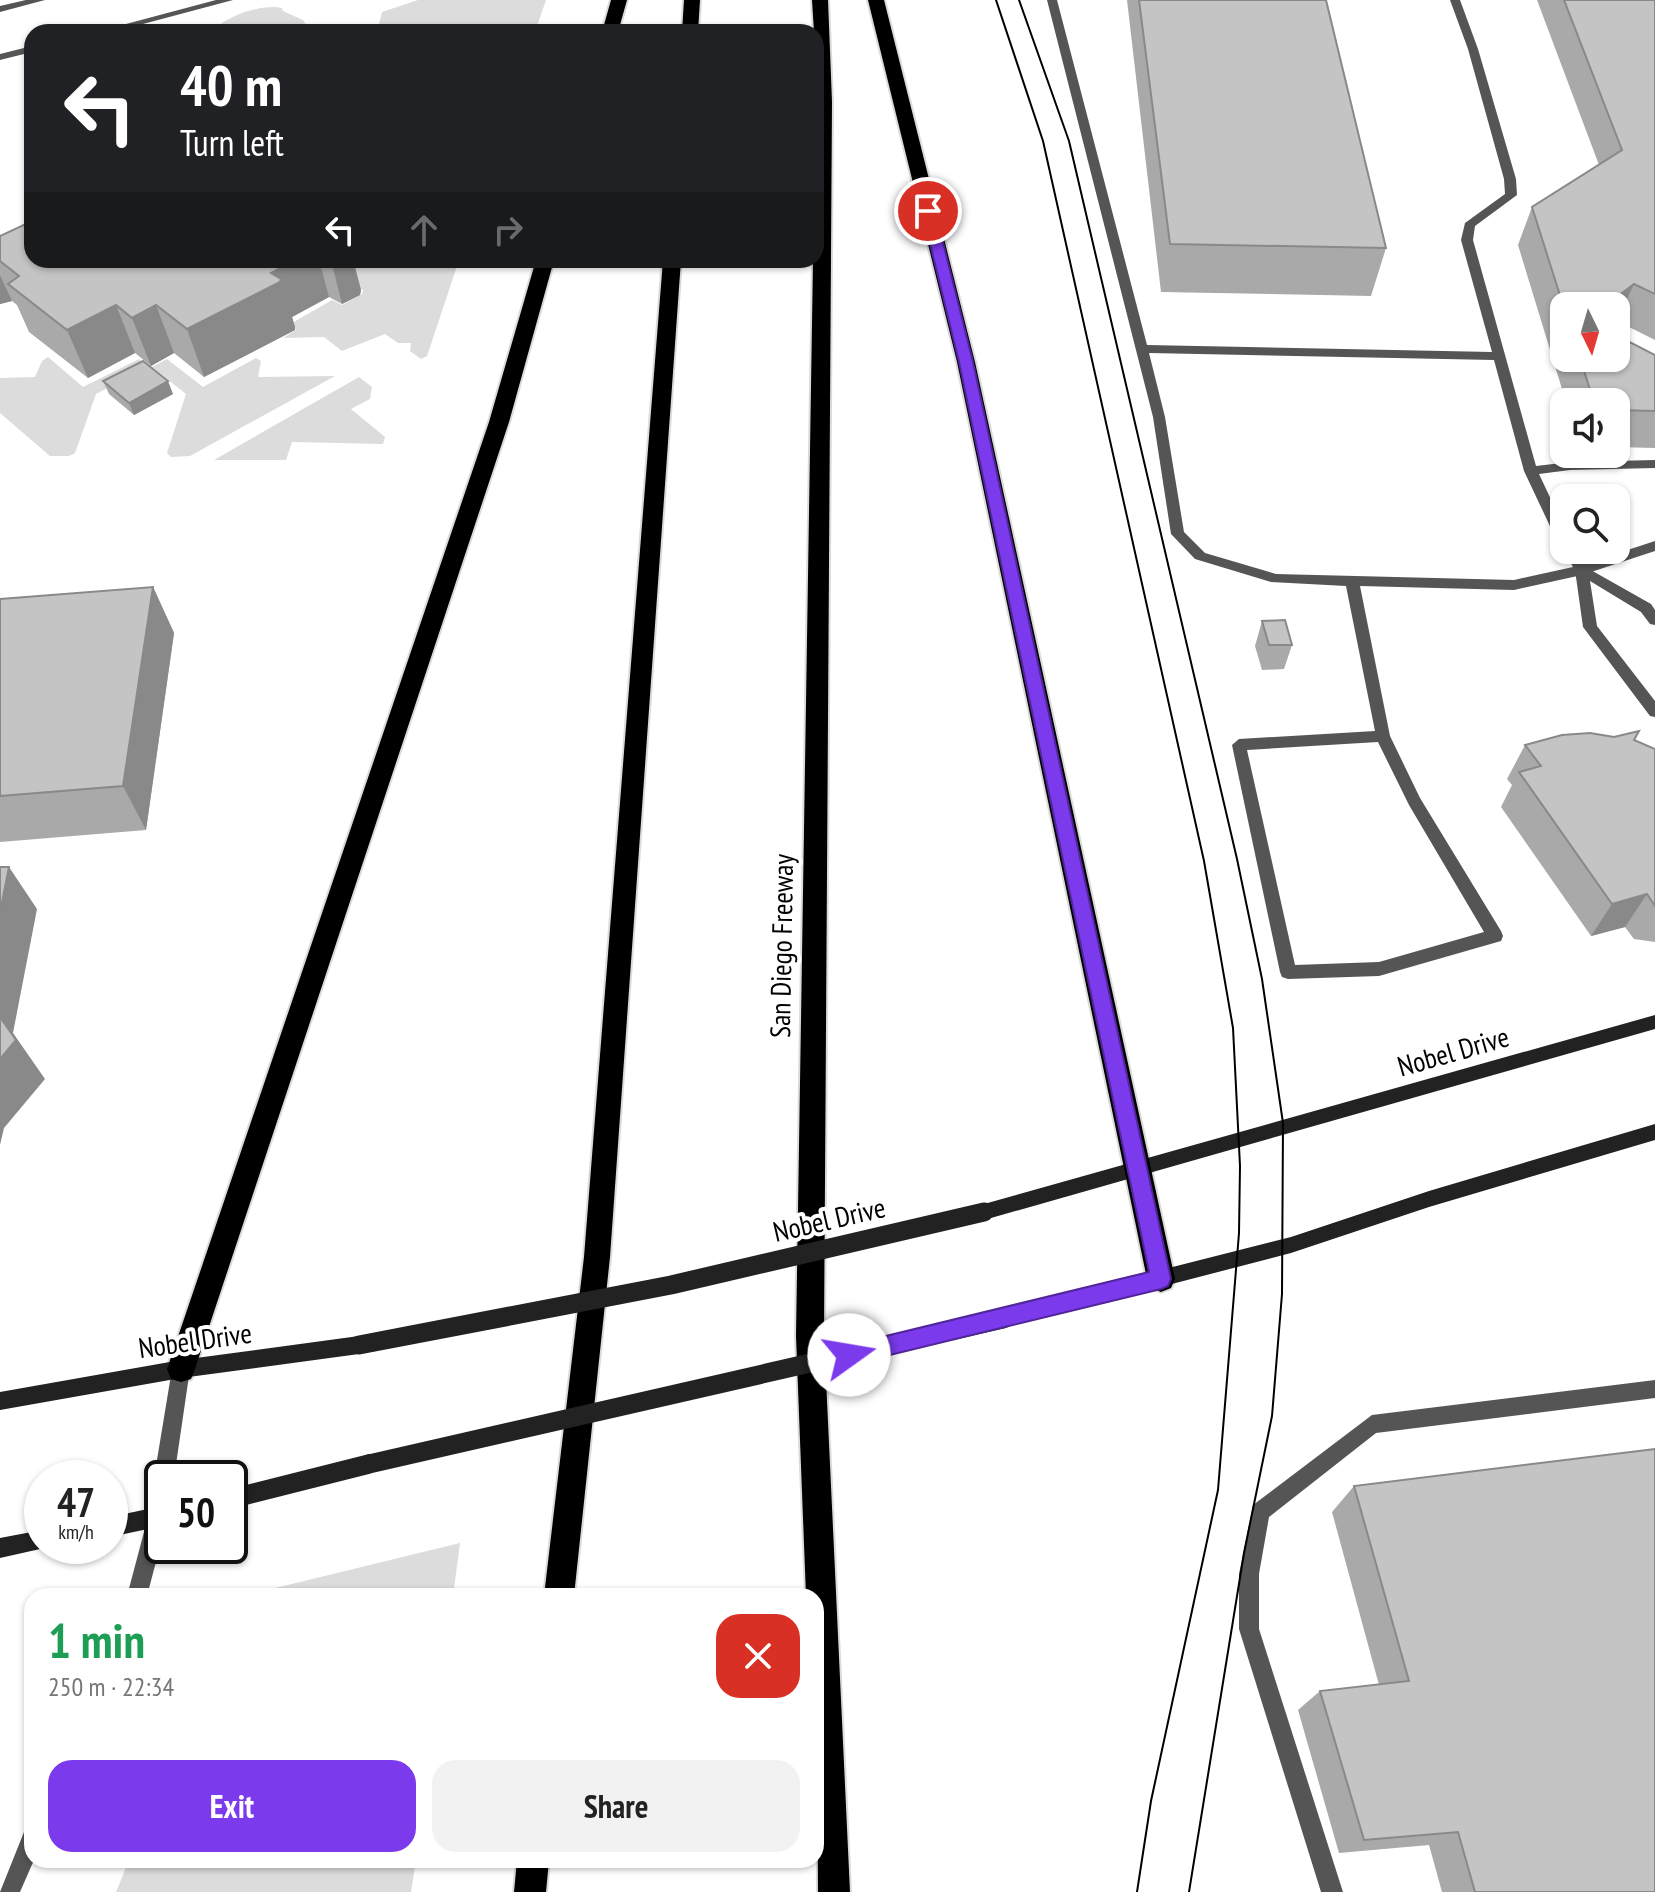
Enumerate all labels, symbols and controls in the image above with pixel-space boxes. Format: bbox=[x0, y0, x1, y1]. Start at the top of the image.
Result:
text: 40 m bbox=[180, 49, 282, 121]
icon: left bbox=[48, 56, 152, 160]
text: Turn left bbox=[180, 119, 284, 166]
pin bbox=[894, 177, 962, 245]
icon: arrive bbox=[906, 189, 950, 233]
icon: left bbox=[318, 208, 362, 252]
icon: ahead bbox=[402, 208, 446, 252]
icon: right bbox=[486, 208, 530, 252]
north arrow bbox=[1550, 292, 1630, 372]
map controls bbox=[1550, 292, 1630, 564]
button: sound bbox=[1550, 388, 1630, 468]
button: search bbox=[1550, 484, 1630, 564]
street label: San Diego Freeway bbox=[761, 853, 801, 1038]
street label: Nobel Drive bbox=[1393, 1017, 1513, 1085]
street label: Nobel Drive bbox=[769, 1188, 889, 1250]
position arrow bbox=[807, 1313, 891, 1397]
street label: Nobel Drive bbox=[136, 1314, 254, 1366]
speed limit sign: 50 bbox=[144, 1460, 248, 1564]
text: 47 bbox=[57, 1476, 95, 1528]
text: km/h bbox=[58, 1519, 94, 1545]
text: 1 min bbox=[48, 1609, 145, 1671]
button: close bbox=[716, 1614, 800, 1698]
text: 250 m · 22:34 bbox=[48, 1670, 174, 1703]
button: Exit bbox=[48, 1760, 416, 1852]
button: Share bbox=[432, 1760, 800, 1852]

